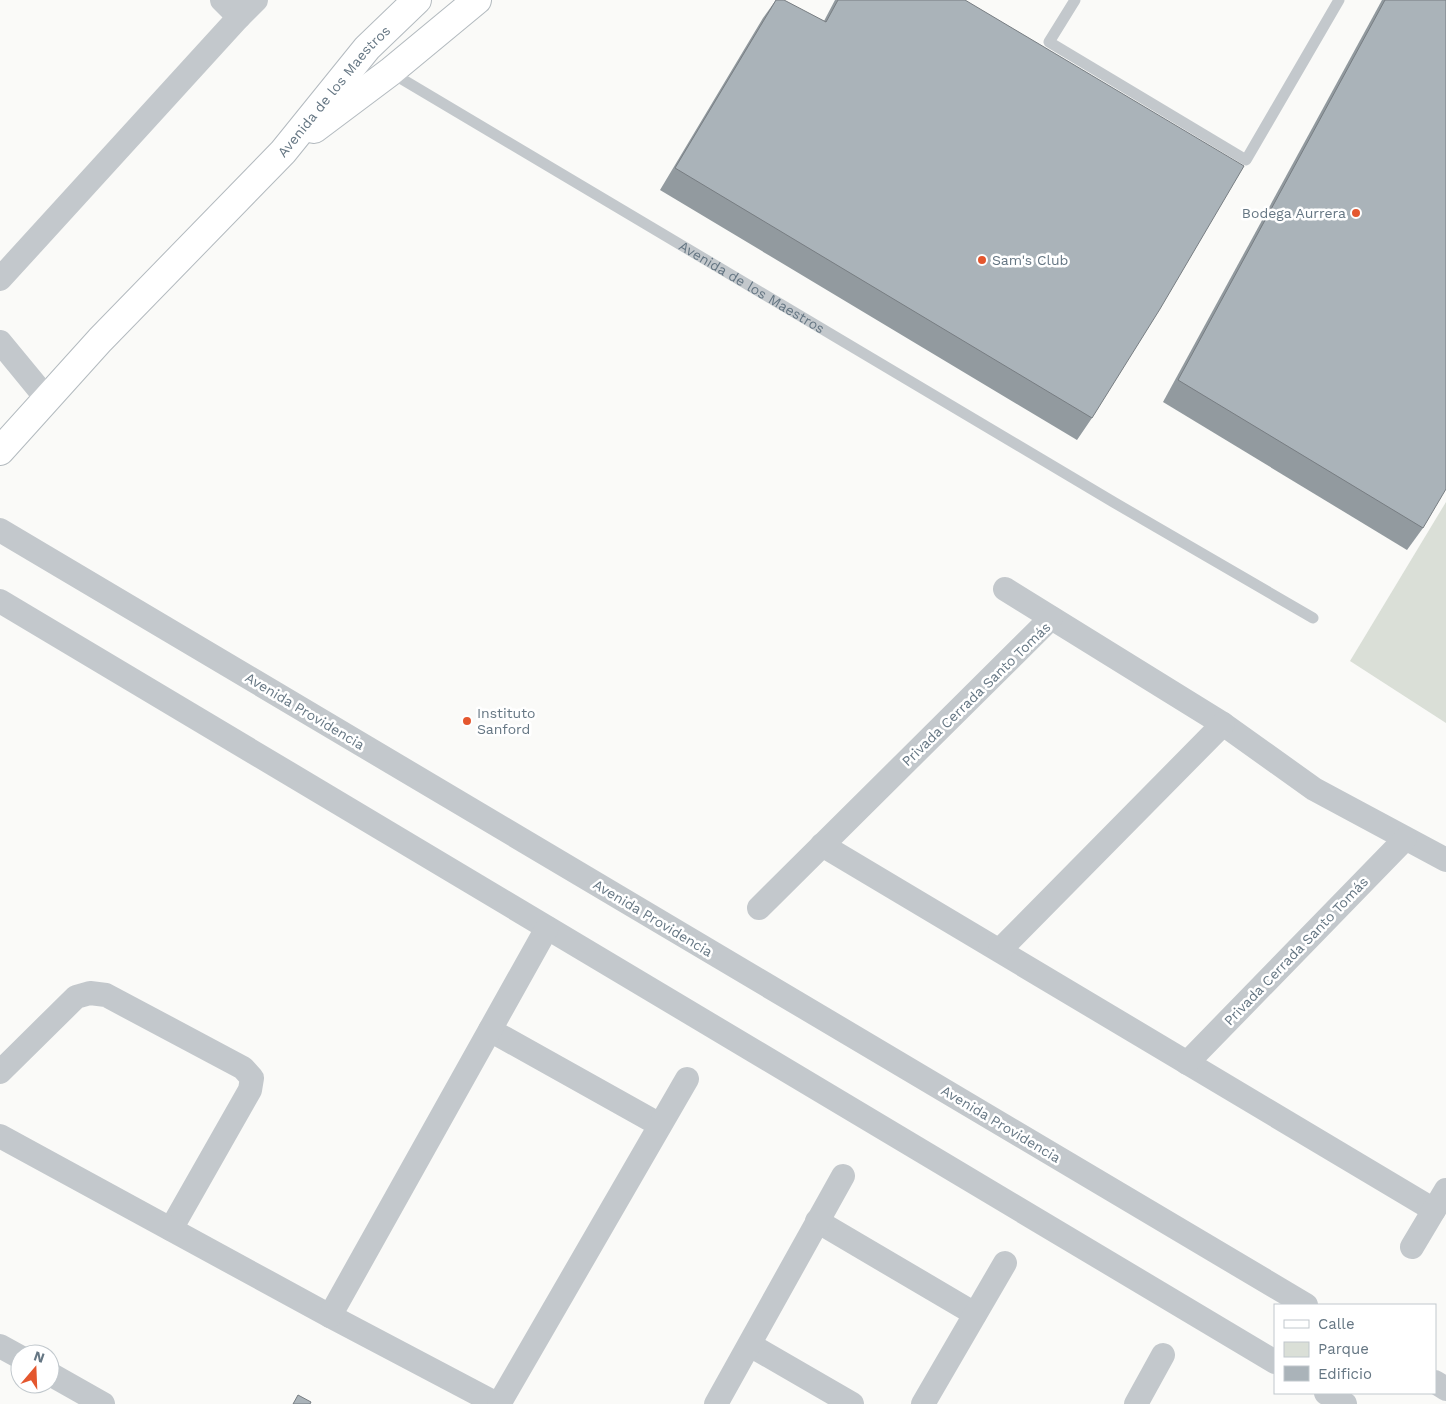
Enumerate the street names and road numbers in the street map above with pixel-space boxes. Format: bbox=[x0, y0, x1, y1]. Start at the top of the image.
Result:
street label: Avenida de los Maestros bbox=[274, 22, 393, 160]
street label: Avenida de los Maestros bbox=[676, 238, 828, 337]
street label: Privada Cerrada Santo Tomás bbox=[898, 619, 1054, 769]
street label: Avenida Providencia bbox=[243, 669, 368, 753]
street label: Privada Cerrada Santo Tomás bbox=[1221, 873, 1371, 1029]
street label: Avenida Providencia bbox=[591, 876, 716, 960]
street label: Avenida Providencia bbox=[939, 1082, 1064, 1166]

